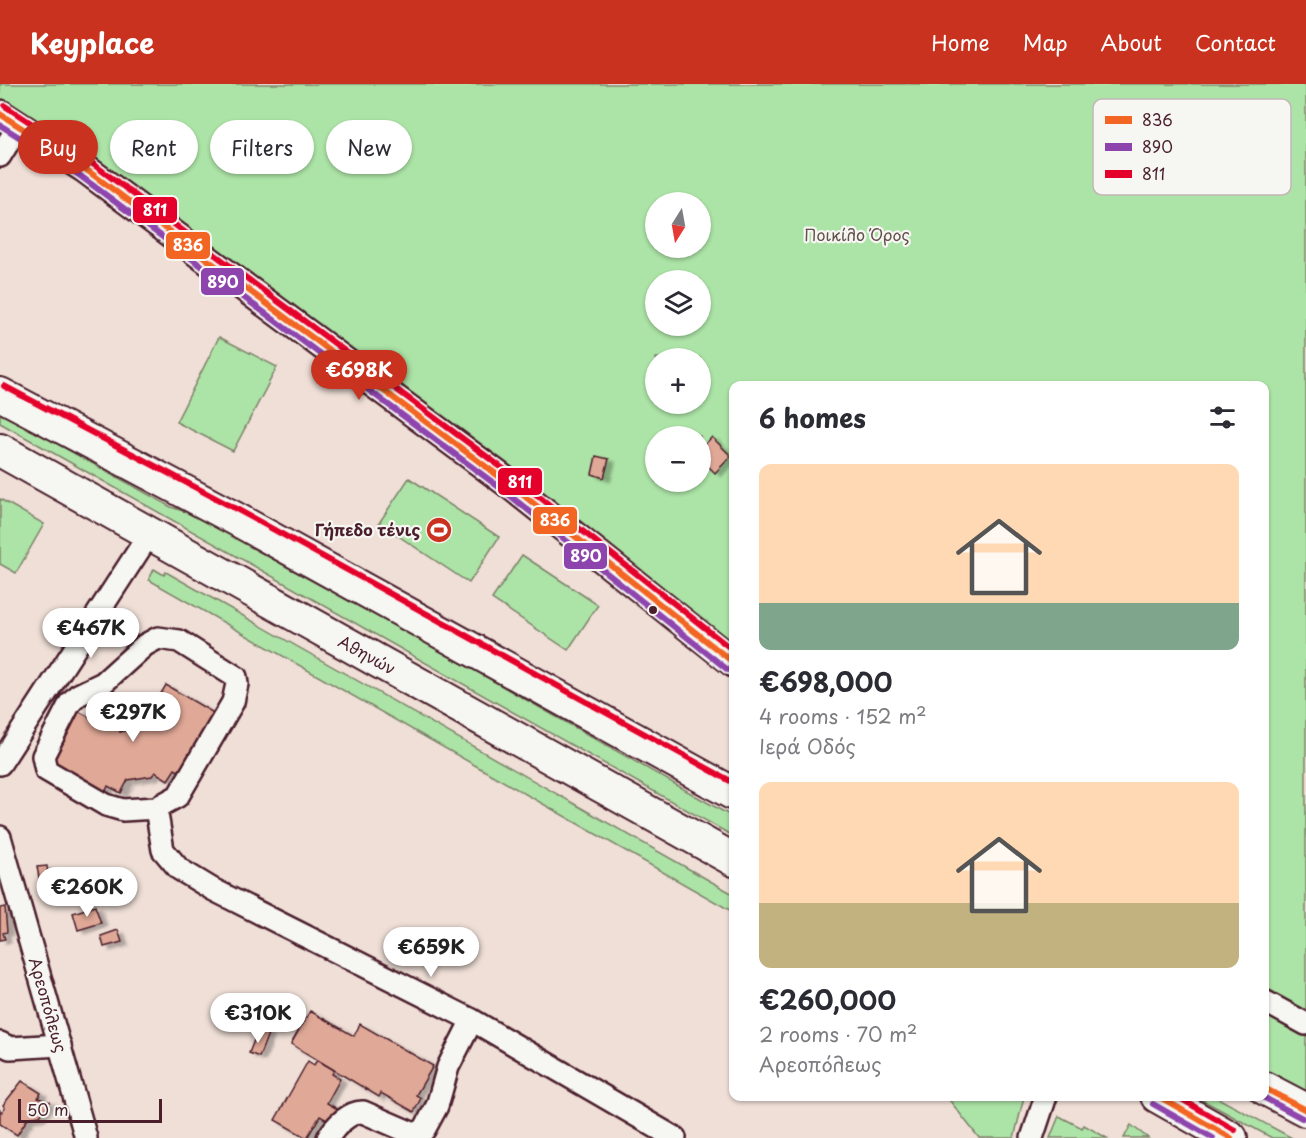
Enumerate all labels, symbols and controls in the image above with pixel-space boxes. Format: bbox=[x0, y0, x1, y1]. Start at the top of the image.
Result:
text: Keyplace bbox=[30, 21, 155, 64]
text: Home bbox=[931, 26, 990, 58]
text: Map bbox=[1023, 26, 1068, 58]
text: About bbox=[1101, 26, 1162, 58]
text: Contact bbox=[1195, 26, 1276, 58]
legend bbox=[1093, 99, 1291, 195]
text: 836 bbox=[1142, 107, 1173, 131]
chip: Buy bbox=[18, 120, 98, 174]
chip: Rent bbox=[110, 120, 198, 174]
chip: Filters bbox=[210, 120, 314, 174]
chip: New bbox=[326, 120, 412, 174]
text: 890 bbox=[1142, 134, 1173, 158]
text: 811 bbox=[1142, 161, 1165, 185]
north arrow bbox=[645, 192, 711, 258]
map controls bbox=[645, 192, 711, 492]
line badge: 811 bbox=[132, 196, 178, 224]
text: 811 bbox=[143, 197, 167, 221]
park label: Ποικίλο Όρος bbox=[804, 222, 910, 246]
line badge: 836 bbox=[165, 231, 211, 260]
text: 836 bbox=[173, 232, 203, 256]
line badge: 890 bbox=[200, 267, 245, 296]
text: 890 bbox=[207, 269, 239, 293]
button: layers bbox=[645, 270, 711, 336]
button: + bbox=[645, 348, 711, 414]
pin: €698K bbox=[317, 350, 401, 401]
text: €698K bbox=[325, 354, 393, 384]
text: 6 homes bbox=[759, 398, 866, 437]
icon: filters bbox=[1206, 401, 1239, 434]
button: − bbox=[645, 426, 711, 492]
line badge: 811 bbox=[497, 467, 543, 496]
text: 811 bbox=[508, 469, 532, 493]
icon: home bbox=[945, 503, 1053, 611]
line badge: 836 bbox=[532, 506, 578, 535]
text: 836 bbox=[540, 507, 570, 531]
sports icon: Γήπεδο τένις bbox=[424, 515, 454, 545]
place label: Γήπεδο τένις bbox=[315, 517, 420, 541]
line badge: 890 bbox=[563, 542, 608, 570]
text: 890 bbox=[570, 543, 602, 567]
unlabelled marker bbox=[647, 604, 659, 616]
pin: €467K bbox=[49, 608, 133, 659]
text: €467K bbox=[56, 612, 126, 642]
street label: Αθηνών bbox=[334, 629, 401, 680]
text: €698,000 bbox=[759, 662, 893, 701]
pin: €297K bbox=[91, 692, 175, 743]
text: €297K bbox=[100, 696, 166, 726]
text: 4 rooms · 152 m² bbox=[759, 701, 927, 731]
text: Ιερά Οδός bbox=[759, 731, 856, 761]
icon: home bbox=[945, 821, 1053, 929]
pin: €260K bbox=[45, 867, 129, 918]
text: €260K bbox=[51, 871, 123, 901]
pin: €659K bbox=[389, 927, 473, 978]
text: €659K bbox=[397, 931, 465, 961]
street label: Αρεοπόλεως bbox=[24, 954, 74, 1055]
text: €260,000 bbox=[759, 980, 896, 1019]
pin: €310K bbox=[216, 993, 300, 1044]
text: €310K bbox=[224, 997, 292, 1027]
text: 2 rooms · 70 m² bbox=[759, 1019, 917, 1049]
text: Αρεοπόλεως bbox=[759, 1049, 881, 1079]
scale bar bbox=[18, 1096, 162, 1124]
text: 50 m bbox=[27, 1097, 68, 1121]

